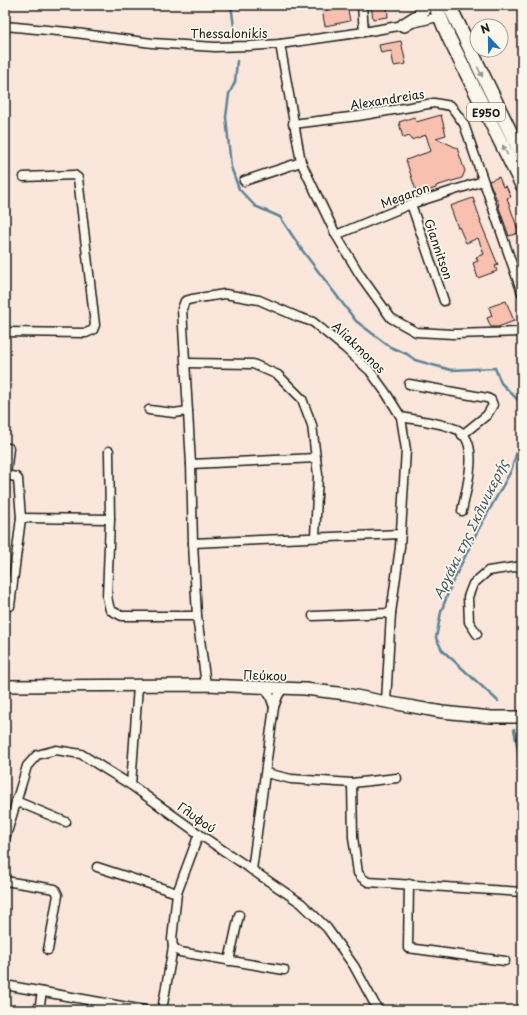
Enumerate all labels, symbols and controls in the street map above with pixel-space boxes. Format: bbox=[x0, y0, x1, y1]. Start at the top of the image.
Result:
north arrow bbox=[469, 18, 509, 58]
text: N bbox=[478, 19, 493, 38]
street label: Thessalonikis bbox=[191, 24, 268, 42]
one-way arrow bbox=[477, 67, 483, 78]
street label: Alexandreias bbox=[348, 84, 426, 114]
road number: E950 bbox=[467, 103, 505, 121]
one-way arrow bbox=[502, 145, 508, 156]
street label: Megaron bbox=[378, 178, 432, 212]
street label: Giannitson bbox=[420, 216, 458, 282]
street label: Aliakmonos bbox=[328, 317, 390, 377]
water label: Αργάκι της Σκλινικερής bbox=[428, 455, 513, 602]
street label: Πεύκου bbox=[243, 665, 287, 685]
street label: Γλυφού bbox=[174, 797, 220, 837]

